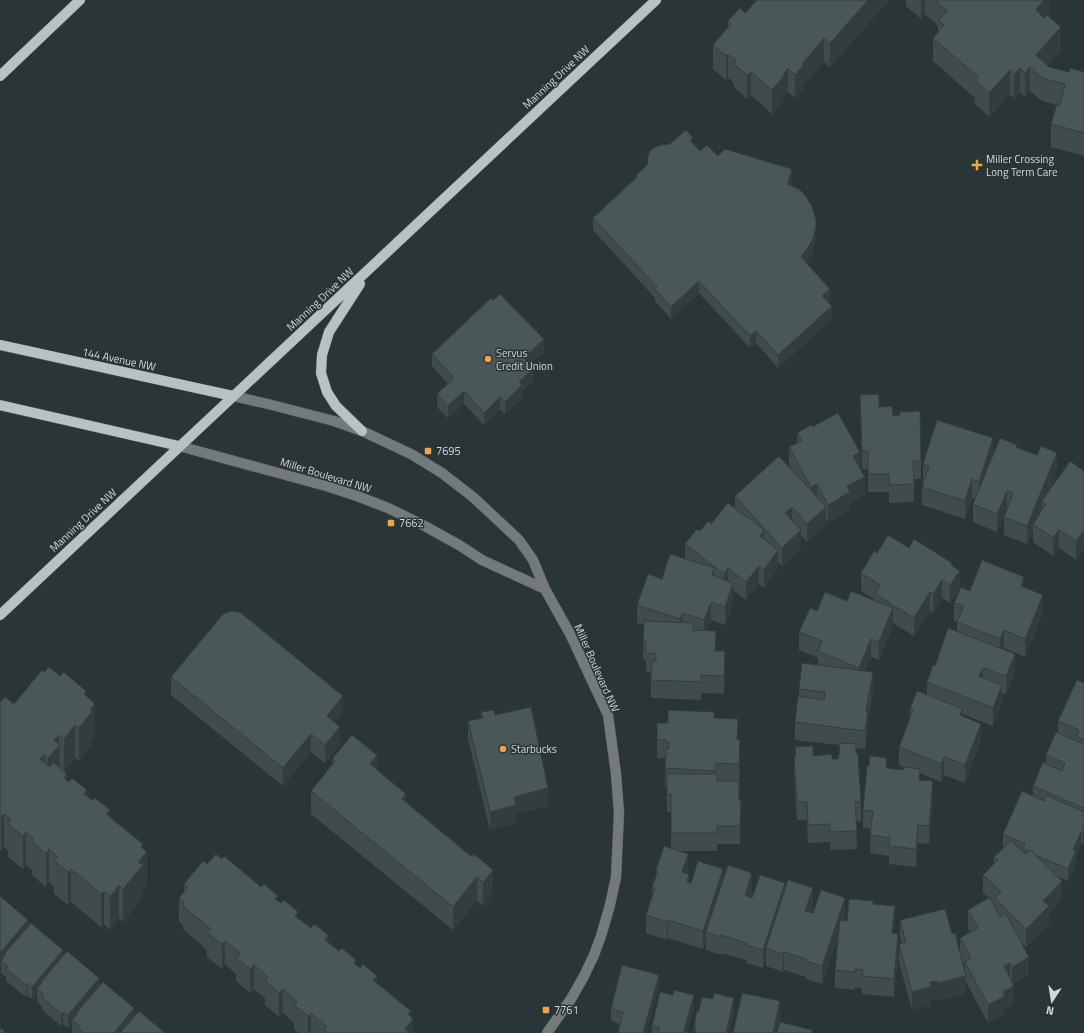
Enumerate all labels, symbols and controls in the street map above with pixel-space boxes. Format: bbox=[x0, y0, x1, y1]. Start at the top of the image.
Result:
street label: Manning Drive NW bbox=[519, 41, 593, 112]
place label: Miller Crossing Long Term Care bbox=[986, 151, 1058, 180]
marker: Miller Crossing Long Term Care bbox=[971, 159, 983, 171]
street label: Manning Drive NW bbox=[283, 263, 357, 334]
street label: 144 Avenue NW bbox=[81, 343, 158, 375]
place label: Servus Credit Union bbox=[496, 345, 553, 374]
marker: Servus Credit Union bbox=[483, 354, 493, 364]
place label: 7695 bbox=[436, 443, 461, 459]
marker: 7695 bbox=[423, 446, 433, 456]
street label: Miller Boulevard NW bbox=[278, 453, 374, 497]
street label: Manning Drive NW bbox=[46, 484, 120, 555]
place label: 7662 bbox=[399, 515, 424, 531]
marker: 7662 bbox=[386, 518, 396, 528]
street label: Miller Boulevard NW bbox=[570, 621, 624, 715]
place label: Starbucks bbox=[511, 741, 557, 757]
marker: Starbucks bbox=[498, 744, 508, 754]
north arrow bbox=[1032, 981, 1072, 1021]
place label: 7761 bbox=[554, 1002, 579, 1018]
text: N bbox=[1045, 1002, 1055, 1019]
marker: 7761 bbox=[541, 1005, 551, 1015]

